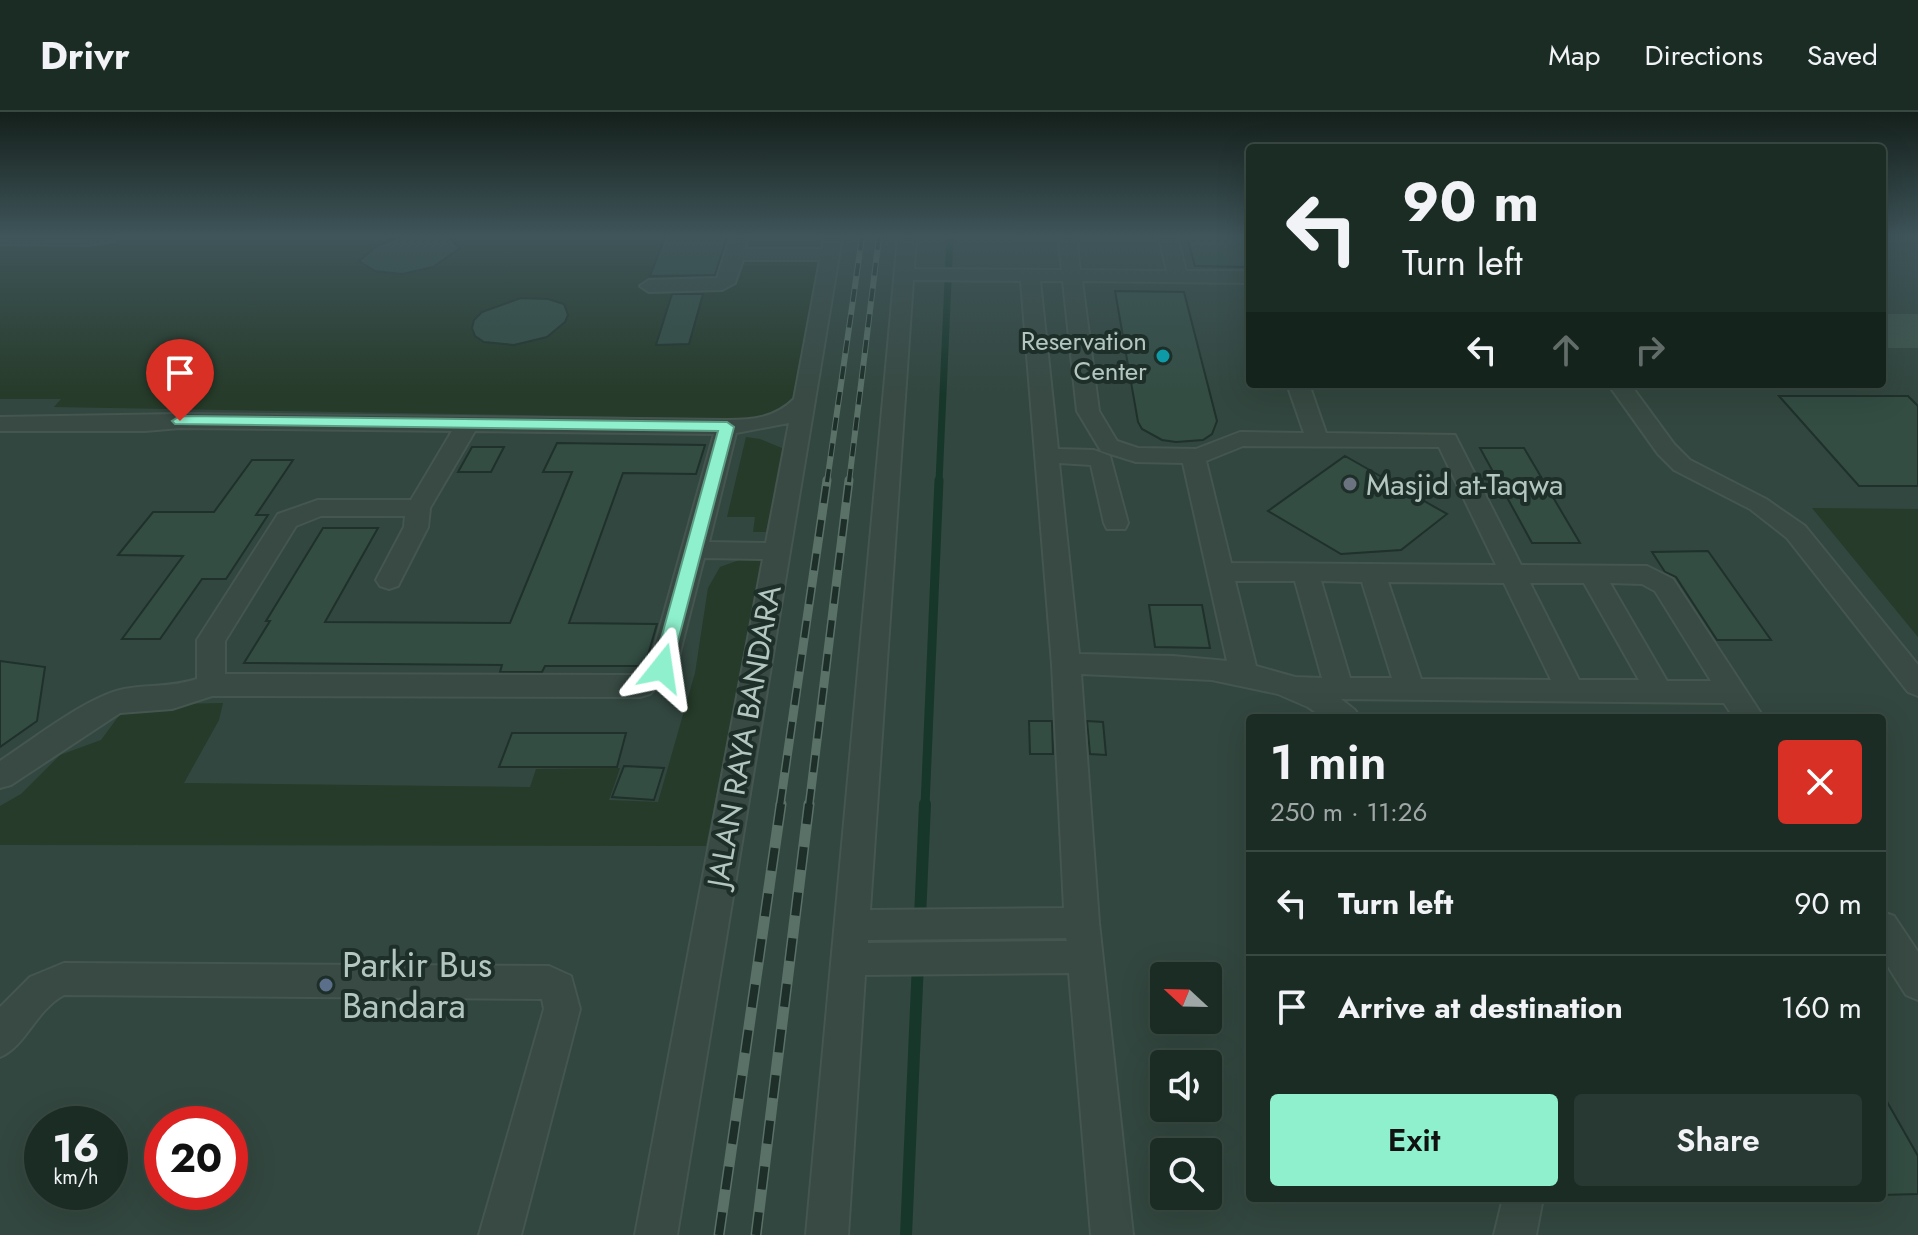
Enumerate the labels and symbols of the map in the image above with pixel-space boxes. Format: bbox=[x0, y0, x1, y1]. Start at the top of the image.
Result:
place label: Reservation Center bbox=[1021, 322, 1147, 390]
pin bbox=[146, 339, 214, 421]
marker: Reservation Center bbox=[1154, 347, 1172, 365]
place label: Masjid at-Taqwa bbox=[1366, 463, 1563, 506]
marker: Masjid at-Taqwa bbox=[1341, 475, 1359, 493]
street label: JALAN RAYA BANDARA bbox=[696, 581, 792, 894]
position arrow bbox=[620, 626, 704, 710]
place label: Parkir Bus Bandara bbox=[342, 938, 492, 1031]
north arrow bbox=[1150, 962, 1222, 1034]
marker: Parkir Bus Bandara bbox=[317, 976, 335, 994]
speed limit sign: 20 bbox=[144, 1106, 248, 1210]

